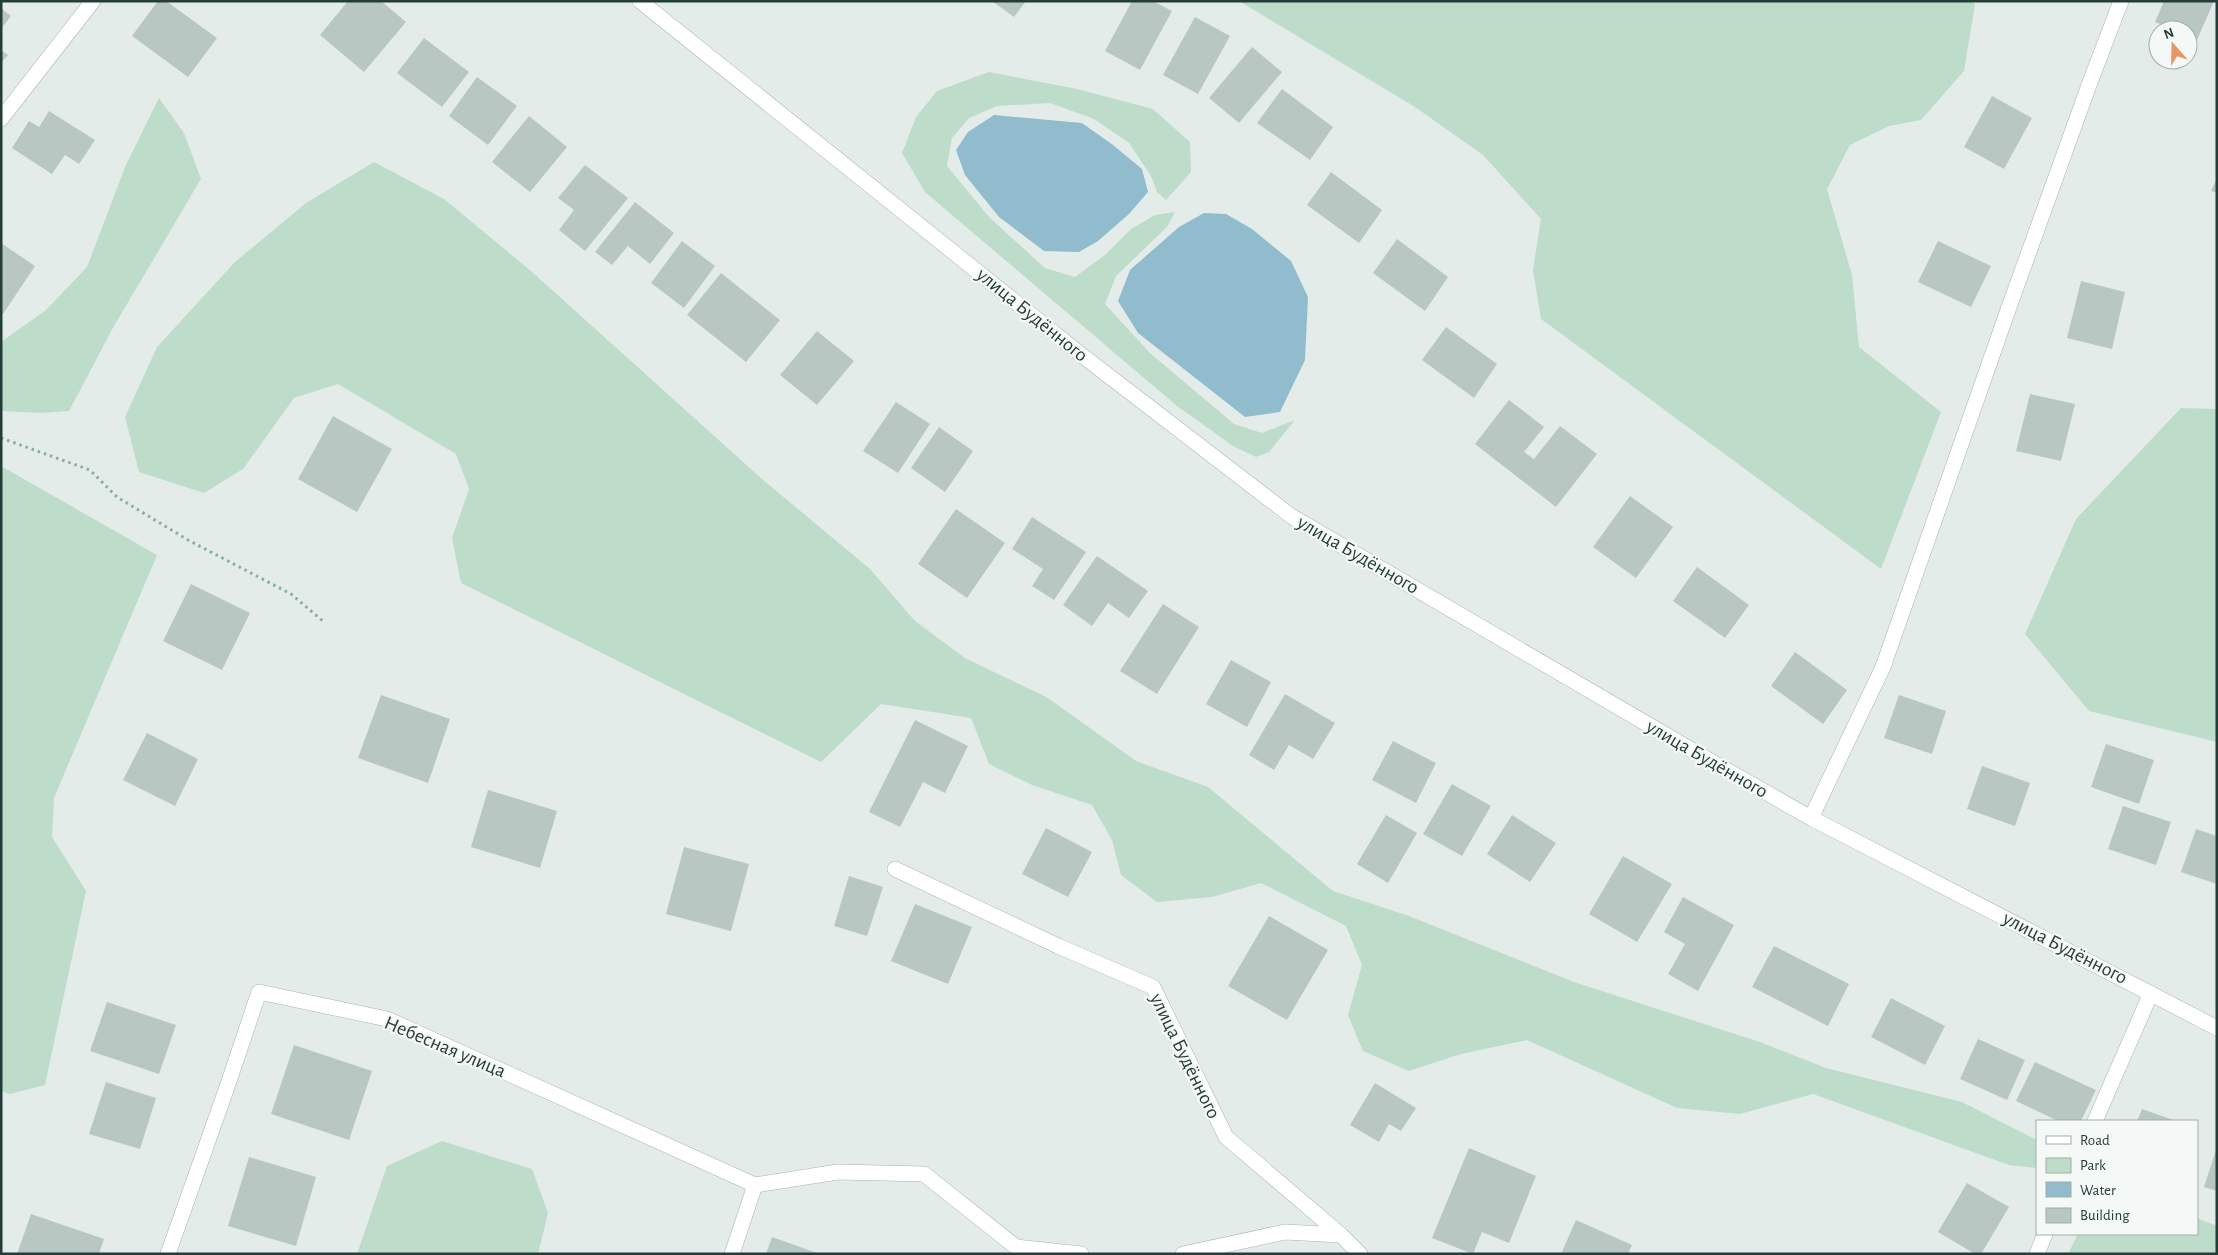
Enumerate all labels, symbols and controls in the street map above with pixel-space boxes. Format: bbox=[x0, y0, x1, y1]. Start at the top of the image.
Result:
north arrow bbox=[2148, 20, 2198, 70]
text: N bbox=[2162, 25, 2176, 42]
street label: улица Будённого bbox=[972, 264, 1091, 366]
street label: улица Будённого bbox=[1293, 512, 1422, 598]
street label: улица Будённого bbox=[1642, 716, 1771, 802]
street label: улица Будённого bbox=[1999, 908, 2130, 988]
street label: улица Будённого bbox=[1146, 989, 1224, 1122]
street label: Небесная улица bbox=[381, 1012, 509, 1082]
legend bbox=[2036, 1120, 2198, 1235]
text: Road bbox=[2080, 1133, 2110, 1148]
text: Park bbox=[2080, 1158, 2106, 1173]
text: Water bbox=[2080, 1183, 2116, 1198]
text: Building bbox=[2080, 1208, 2130, 1223]

